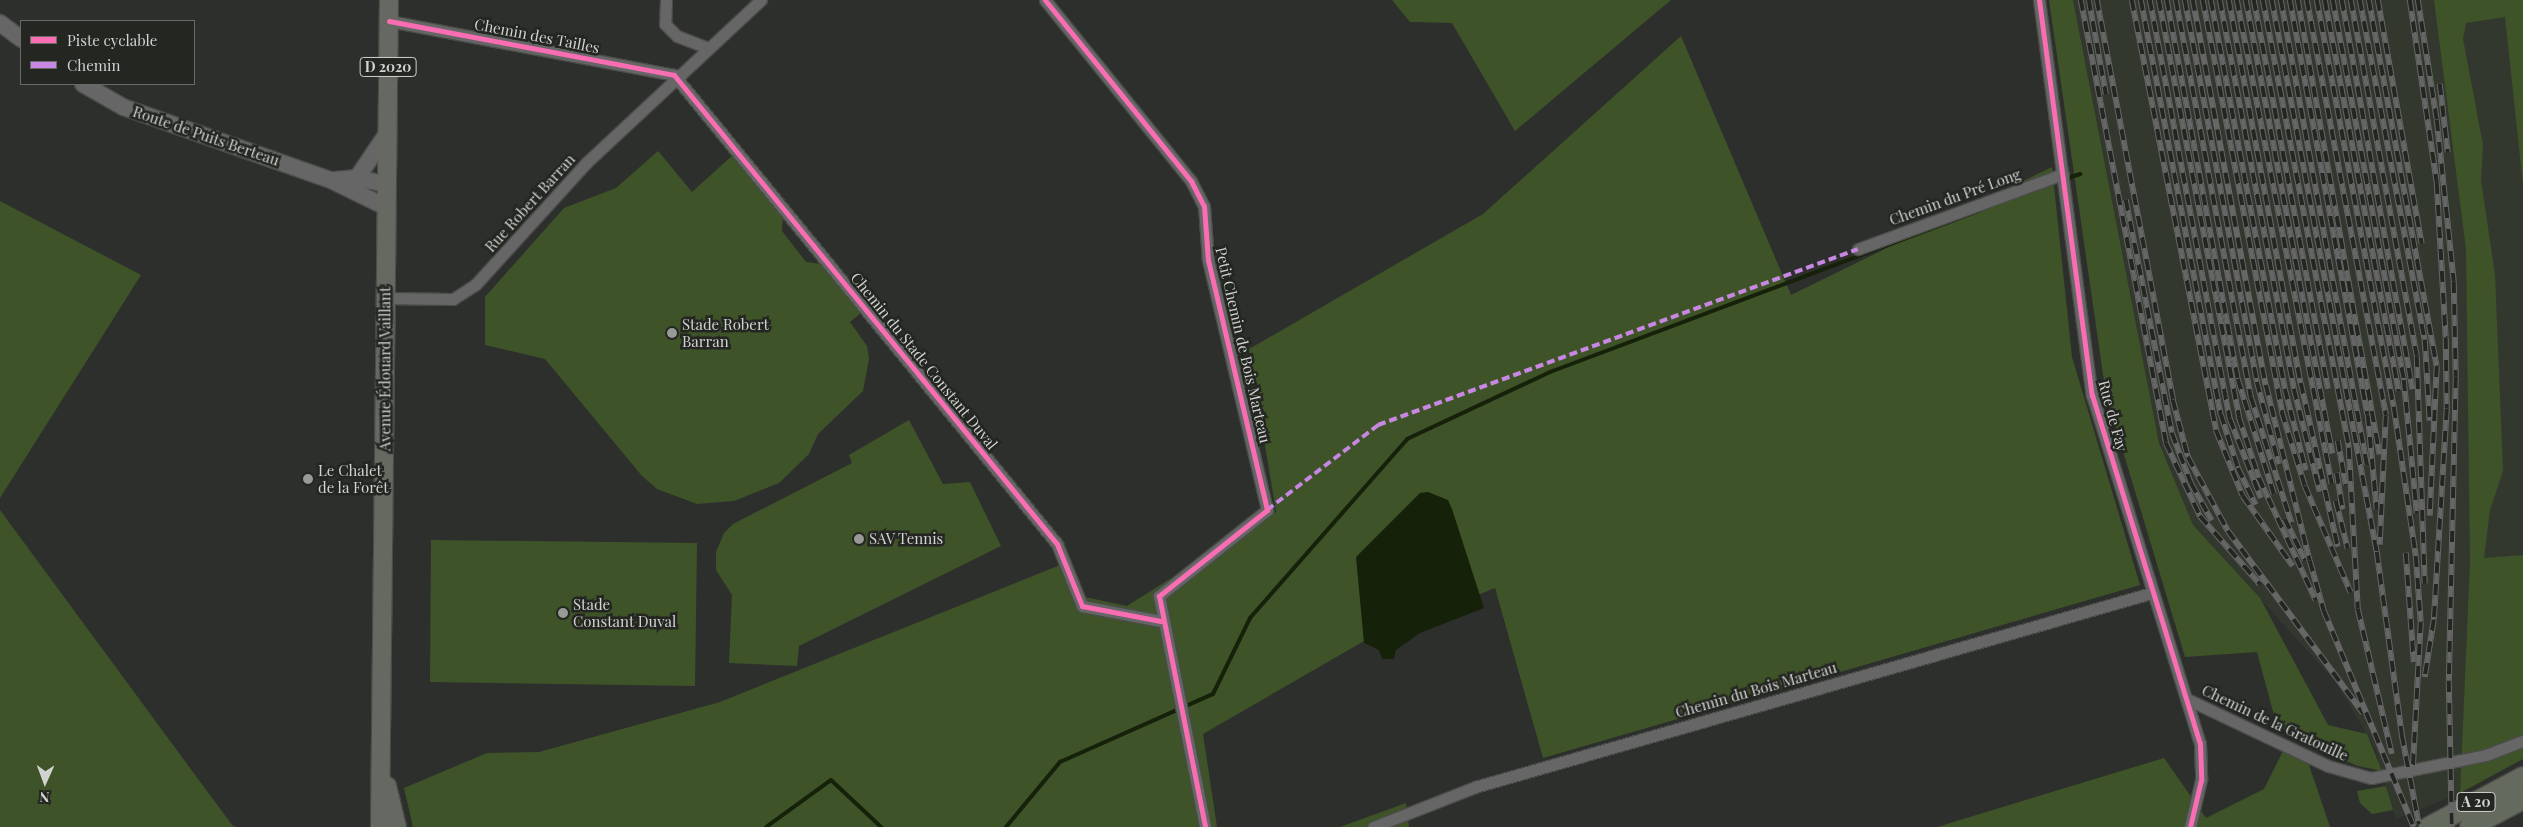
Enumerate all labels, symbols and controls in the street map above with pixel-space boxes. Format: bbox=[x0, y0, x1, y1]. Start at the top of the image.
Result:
street label: Chemin des Tailles bbox=[473, 15, 601, 57]
legend bbox=[20, 20, 195, 85]
text: Piste cyclable bbox=[67, 30, 157, 50]
text: Chemin bbox=[67, 55, 120, 75]
road number: D 2020 bbox=[359, 56, 417, 78]
street label: Route de Puits Berteau bbox=[130, 102, 282, 170]
street label: Rue Robert Barran bbox=[481, 150, 579, 256]
street label: Chemin du Pré Long bbox=[1887, 165, 2023, 229]
street label: Petit Chemin de Bois Marteau bbox=[1212, 245, 1274, 445]
street label: Chemin du Stade Constant Duval bbox=[847, 269, 1001, 453]
street label: Avenue Édouard Vaillant bbox=[376, 286, 394, 452]
place label: Stade Robert Barran bbox=[682, 315, 769, 350]
marker: Stade Robert Barran bbox=[666, 327, 678, 339]
street label: Rue de Fay bbox=[2095, 378, 2131, 454]
place label: Le Chalet de la Forêt bbox=[318, 461, 389, 496]
marker: Le Chalet de la Forêt bbox=[302, 473, 314, 485]
place label: SAV Tennis bbox=[869, 530, 944, 548]
marker: SAV Tennis bbox=[853, 533, 865, 545]
place label: Stade Constant Duval bbox=[573, 595, 677, 630]
marker: Stade Constant Duval bbox=[557, 607, 569, 619]
street label: Chemin du Bois Marteau bbox=[1673, 658, 1839, 722]
street label: Chemin de la Gratouille bbox=[2199, 681, 2351, 765]
north arrow bbox=[20, 757, 70, 807]
text: N bbox=[39, 788, 50, 807]
road number: A 20 bbox=[2456, 790, 2496, 814]

